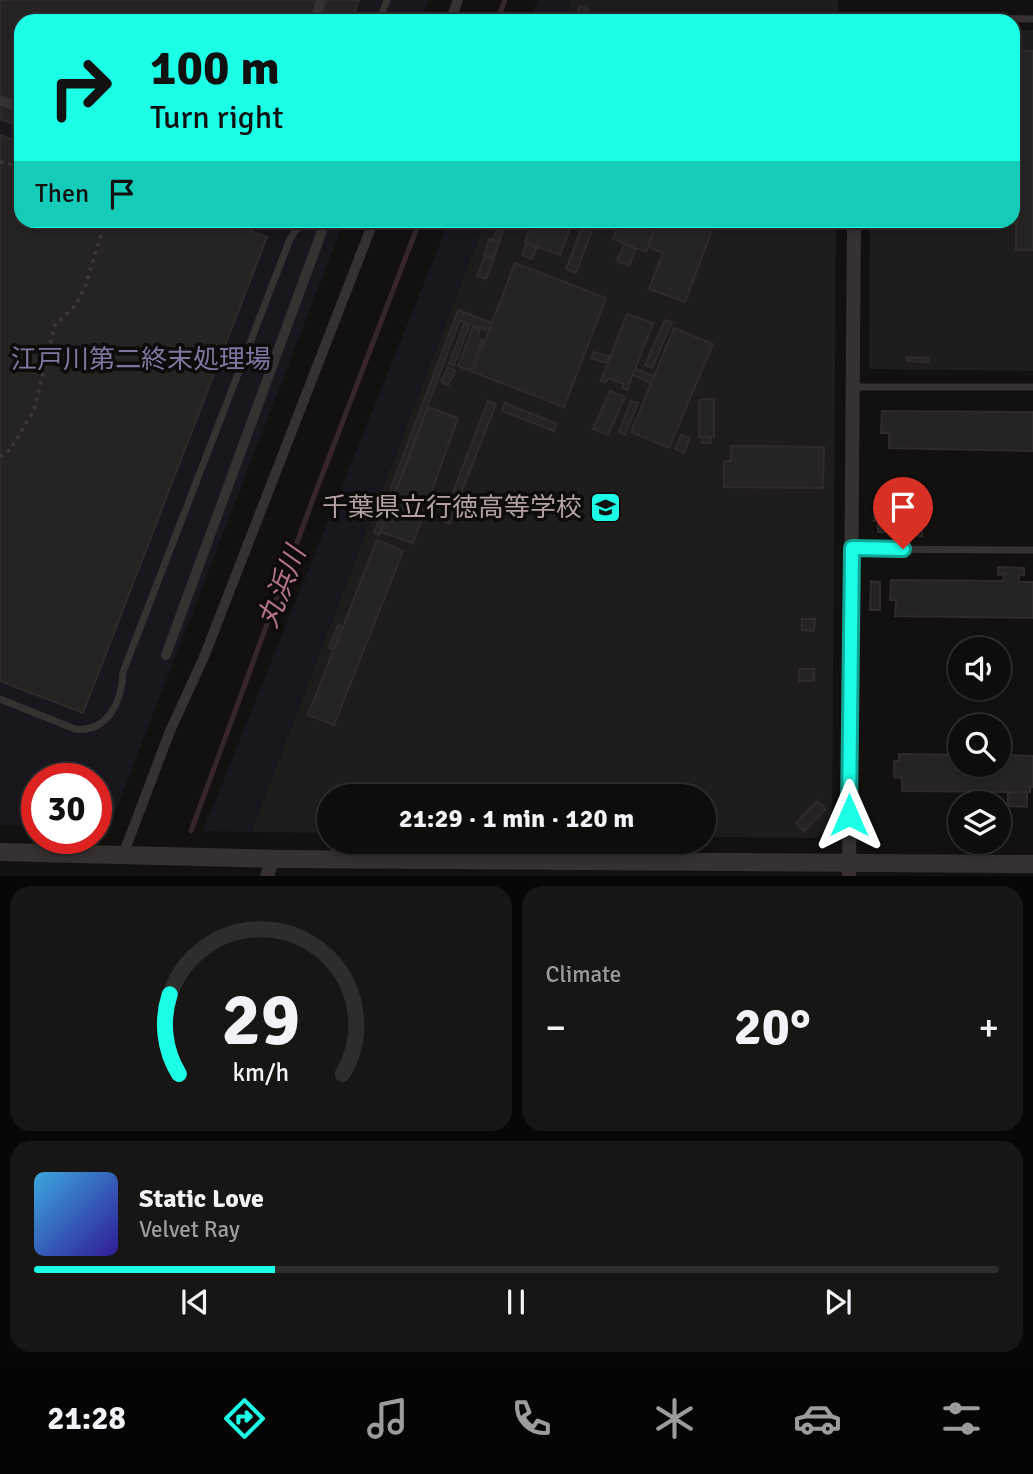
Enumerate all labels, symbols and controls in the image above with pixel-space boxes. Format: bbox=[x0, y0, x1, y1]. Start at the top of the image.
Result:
text: 100 m bbox=[150, 38, 280, 98]
icon: right bbox=[35, 42, 126, 133]
text: Turn right bbox=[150, 98, 283, 137]
icon: arrive bbox=[103, 175, 141, 213]
text: Then bbox=[35, 178, 89, 210]
park label: 江戸川第二終末処理場 bbox=[11, 344, 271, 376]
pin bbox=[873, 477, 933, 549]
icon: arrive bbox=[884, 488, 922, 526]
school or university icon: 千葉県立行徳高等学校 bbox=[588, 491, 622, 525]
place label: 千葉県立行徳高等学校 bbox=[322, 492, 582, 524]
water label: 丸浜川 bbox=[251, 539, 314, 632]
map controls bbox=[948, 637, 1011, 854]
button: sound bbox=[948, 637, 1011, 700]
button: search bbox=[948, 714, 1011, 777]
speed limit sign: 30 bbox=[21, 763, 112, 854]
position arrow bbox=[812, 778, 886, 852]
button: layers bbox=[948, 791, 1011, 854]
text: 21:29 · 1 min · 120 m bbox=[399, 803, 634, 835]
text: Climate bbox=[546, 960, 621, 989]
text: 29 bbox=[221, 977, 300, 1066]
text: 20° bbox=[734, 995, 811, 1059]
text: − bbox=[546, 1004, 566, 1051]
text: + bbox=[978, 1004, 999, 1051]
text: km/h bbox=[232, 1057, 289, 1088]
text: Static Love bbox=[139, 1183, 264, 1215]
text: Velvet Ray bbox=[139, 1215, 240, 1244]
icon: previous bbox=[176, 1283, 214, 1321]
icon: pause bbox=[497, 1283, 535, 1321]
icon: next bbox=[819, 1283, 857, 1321]
icon: directions bbox=[220, 1394, 269, 1443]
icon: music bbox=[363, 1394, 412, 1443]
icon: phone bbox=[507, 1394, 556, 1443]
icon: climate bbox=[650, 1394, 699, 1443]
icon: car bbox=[793, 1394, 842, 1443]
icon: filters bbox=[937, 1394, 986, 1443]
text: 21:28 bbox=[47, 1399, 126, 1438]

